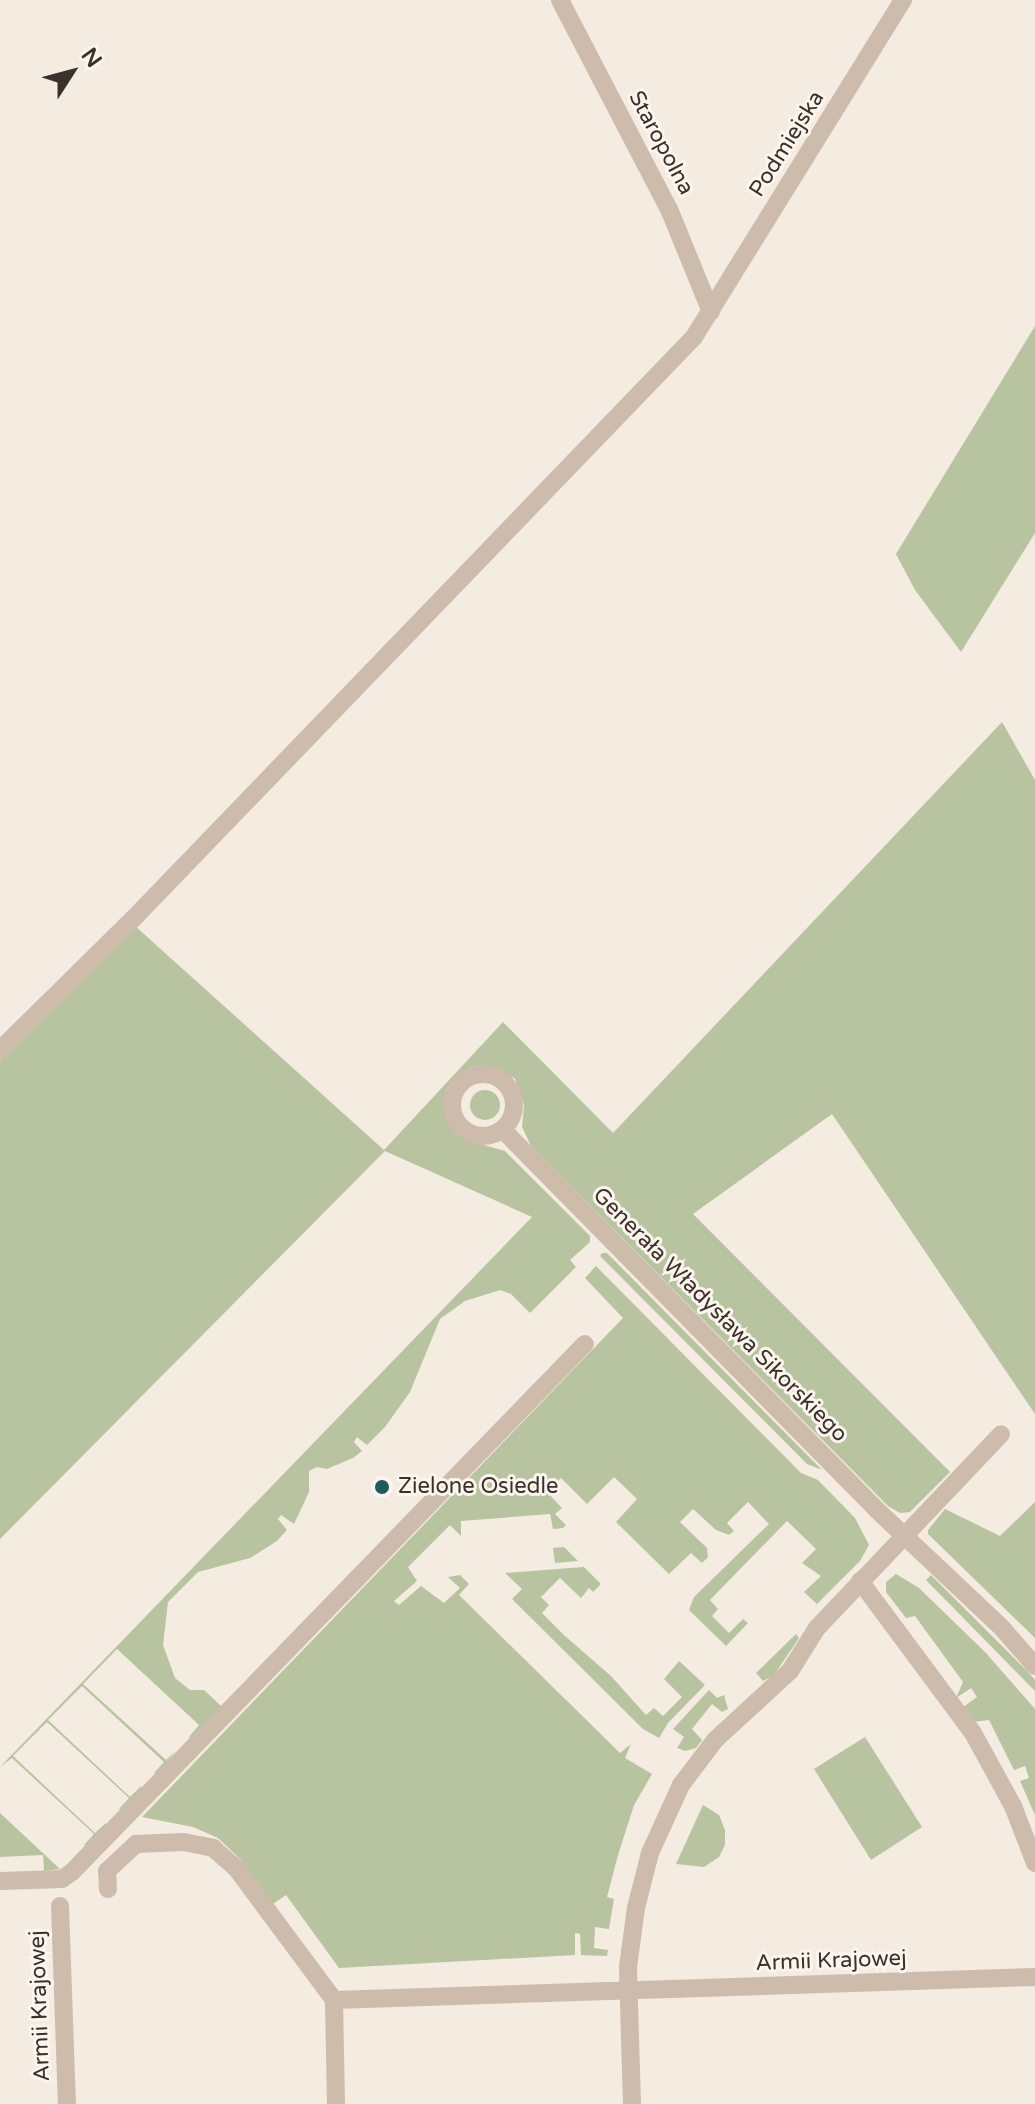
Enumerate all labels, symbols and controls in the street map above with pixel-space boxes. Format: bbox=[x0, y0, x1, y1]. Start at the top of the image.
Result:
north arrow bbox=[32, 32, 112, 112]
text: N bbox=[76, 43, 107, 73]
street label: Podmiejska bbox=[744, 86, 830, 202]
street label: Staropolna bbox=[623, 87, 699, 199]
street label: Generała Władysława Sikorskiego bbox=[587, 1182, 853, 1448]
place label: Zielone Osiedle bbox=[398, 1474, 558, 1500]
marker: Zielone Osiedle bbox=[373, 1478, 391, 1496]
street label: Armii Krajowej bbox=[24, 1930, 56, 2082]
street label: Armii Krajowej bbox=[755, 1945, 907, 1977]

